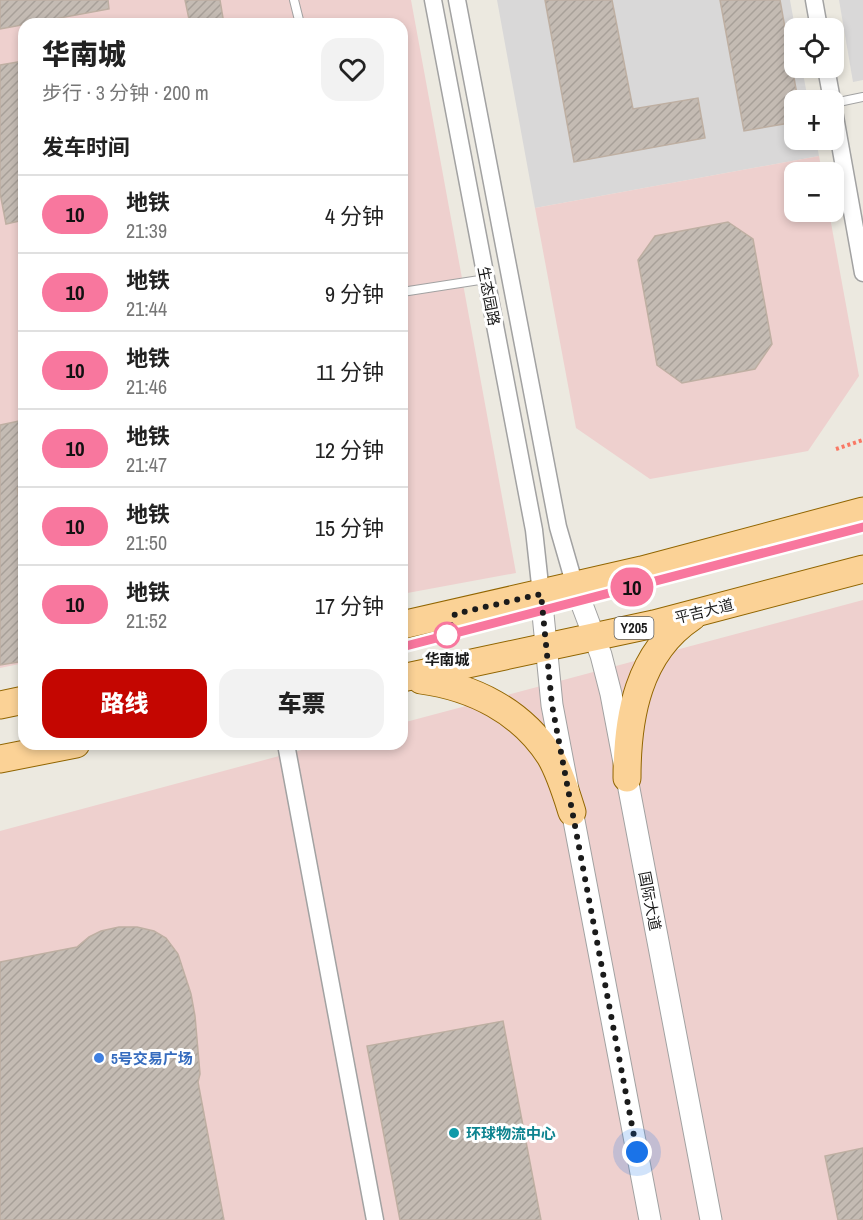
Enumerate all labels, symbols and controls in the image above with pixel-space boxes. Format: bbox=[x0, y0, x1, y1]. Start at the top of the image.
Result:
map controls bbox=[784, 18, 844, 222]
button: locate bbox=[784, 18, 844, 78]
text: 华南城 bbox=[42, 35, 126, 73]
button: heart bbox=[321, 38, 384, 101]
text: 步行 · 3 分钟 · 200 m bbox=[42, 79, 209, 106]
button: + bbox=[784, 90, 844, 150]
text: 发车时间 bbox=[42, 132, 130, 162]
button: − bbox=[784, 162, 844, 222]
text: 地铁 bbox=[126, 187, 170, 217]
text: 10 bbox=[65, 200, 85, 229]
text: 4 分钟 bbox=[325, 201, 384, 231]
text: 21:39 bbox=[126, 217, 167, 244]
text: 地铁 bbox=[126, 265, 170, 295]
street label: 生态园路 bbox=[473, 265, 505, 327]
text: 10 bbox=[65, 278, 85, 307]
text: 9 分钟 bbox=[325, 279, 384, 309]
text: 21:44 bbox=[126, 295, 167, 322]
text: 地铁 bbox=[126, 343, 170, 373]
text: 10 bbox=[65, 356, 85, 385]
text: 11 分钟 bbox=[316, 357, 384, 387]
text: 21:46 bbox=[126, 373, 167, 400]
text: 地铁 bbox=[126, 421, 170, 451]
text: 10 bbox=[65, 434, 85, 463]
text: 12 分钟 bbox=[315, 435, 384, 465]
text: 21:47 bbox=[126, 451, 167, 478]
text: 地铁 bbox=[126, 499, 170, 529]
text: 10 bbox=[65, 512, 85, 541]
text: 15 分钟 bbox=[315, 513, 384, 543]
text: 21:50 bbox=[126, 529, 167, 556]
line badge: 10 bbox=[605, 568, 659, 606]
text: 10 bbox=[622, 573, 642, 602]
text: 地铁 bbox=[126, 577, 170, 607]
text: 10 bbox=[65, 590, 85, 619]
text: 17 分钟 bbox=[315, 591, 384, 621]
street label: 平吉大道 bbox=[672, 594, 736, 628]
text: 21:52 bbox=[126, 607, 167, 634]
road number: Y205 bbox=[614, 617, 654, 639]
marker: 华南城 bbox=[434, 622, 460, 648]
place label: 华南城 bbox=[424, 649, 470, 670]
button: 路线 bbox=[42, 669, 207, 738]
button: 车票 bbox=[219, 669, 384, 738]
street label: 国际大道 bbox=[634, 870, 666, 932]
place label: 5号交易广场 bbox=[111, 1048, 193, 1069]
marker: 5号交易广场 bbox=[92, 1051, 106, 1065]
place label: 环球物流中心 bbox=[466, 1123, 556, 1144]
marker: 环球物流中心 bbox=[447, 1126, 461, 1140]
your location bbox=[622, 1137, 652, 1167]

